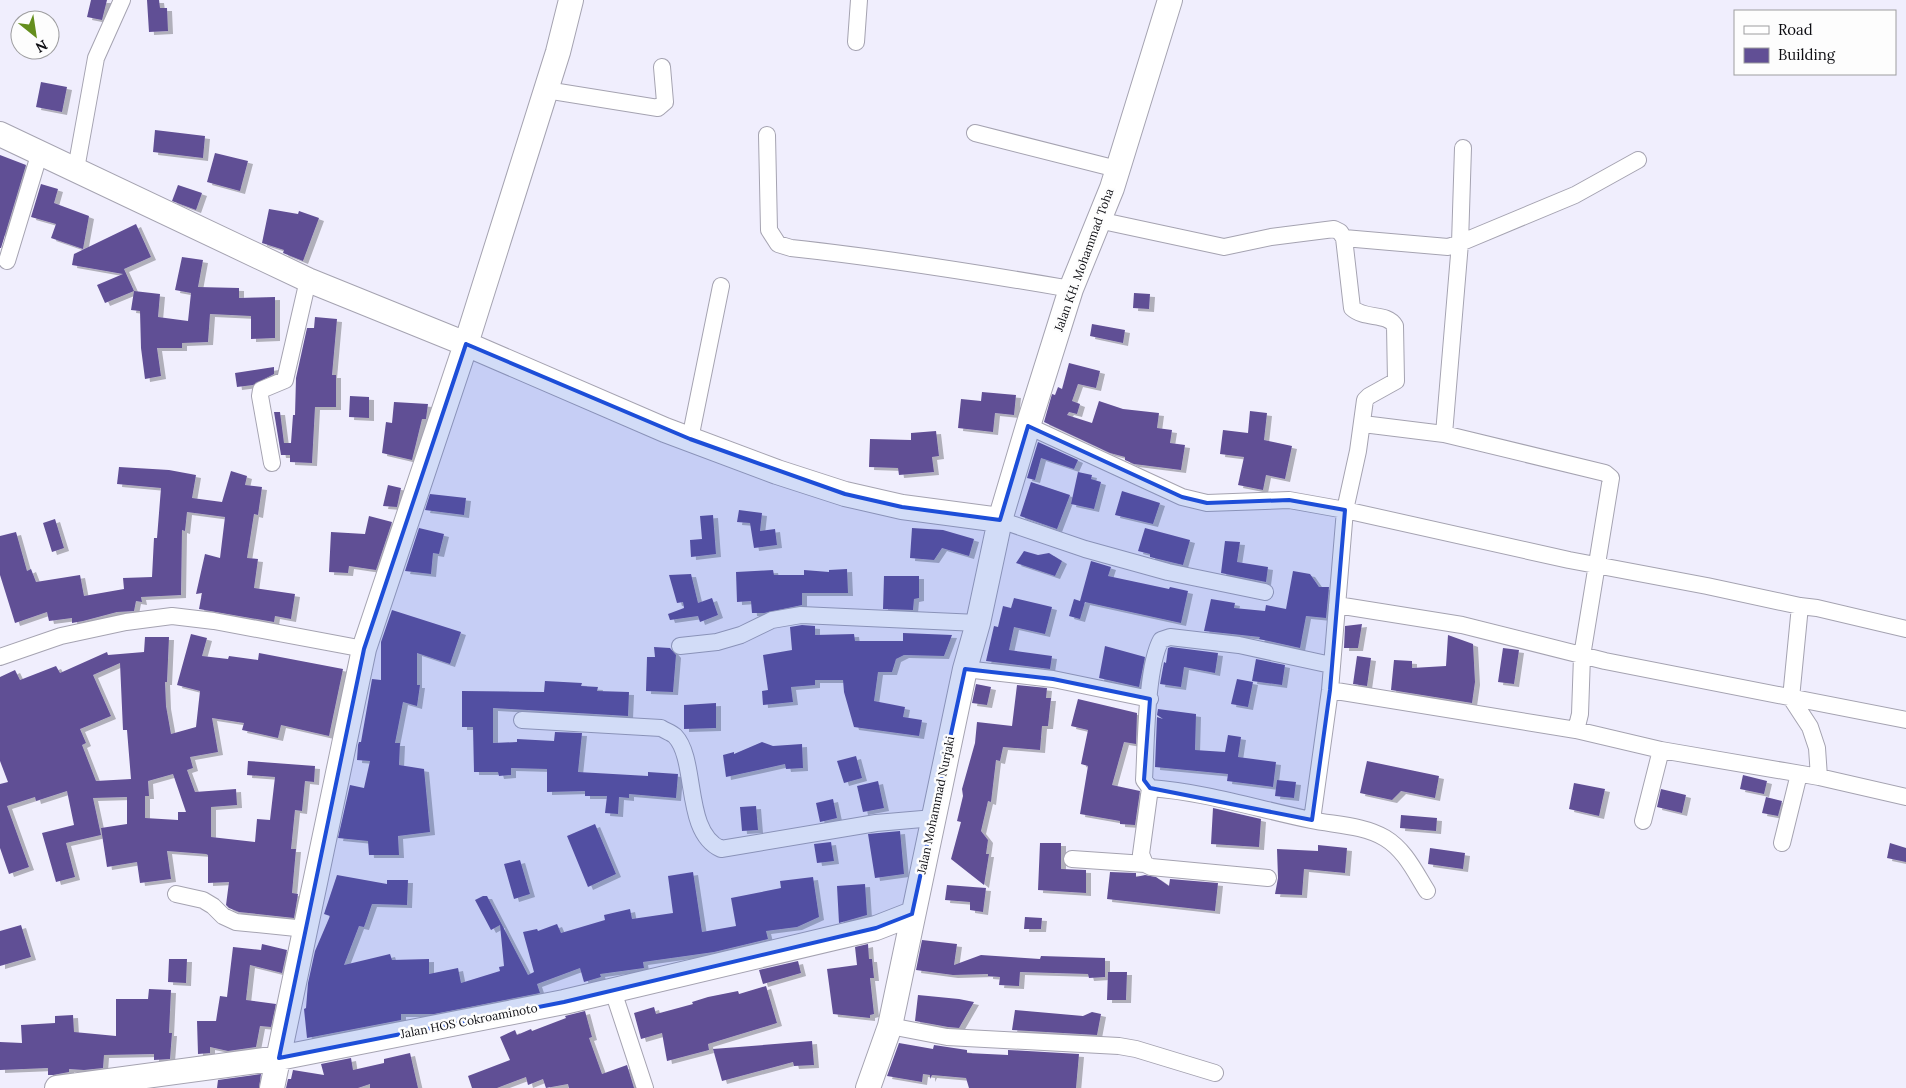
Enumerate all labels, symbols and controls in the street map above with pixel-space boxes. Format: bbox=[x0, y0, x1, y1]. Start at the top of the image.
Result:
north arrow bbox=[10, 10, 60, 60]
legend bbox=[1734, 10, 1896, 75]
text: Road bbox=[1778, 20, 1813, 39]
text: N bbox=[32, 36, 51, 57]
text: Building bbox=[1778, 45, 1836, 64]
street label: Jalan KH. Mohammad Toha bbox=[1050, 186, 1116, 334]
street label: Jalan Mohammad Nurjaki bbox=[913, 735, 957, 876]
street label: Jalan HOS Cokroaminoto bbox=[398, 1000, 539, 1041]

